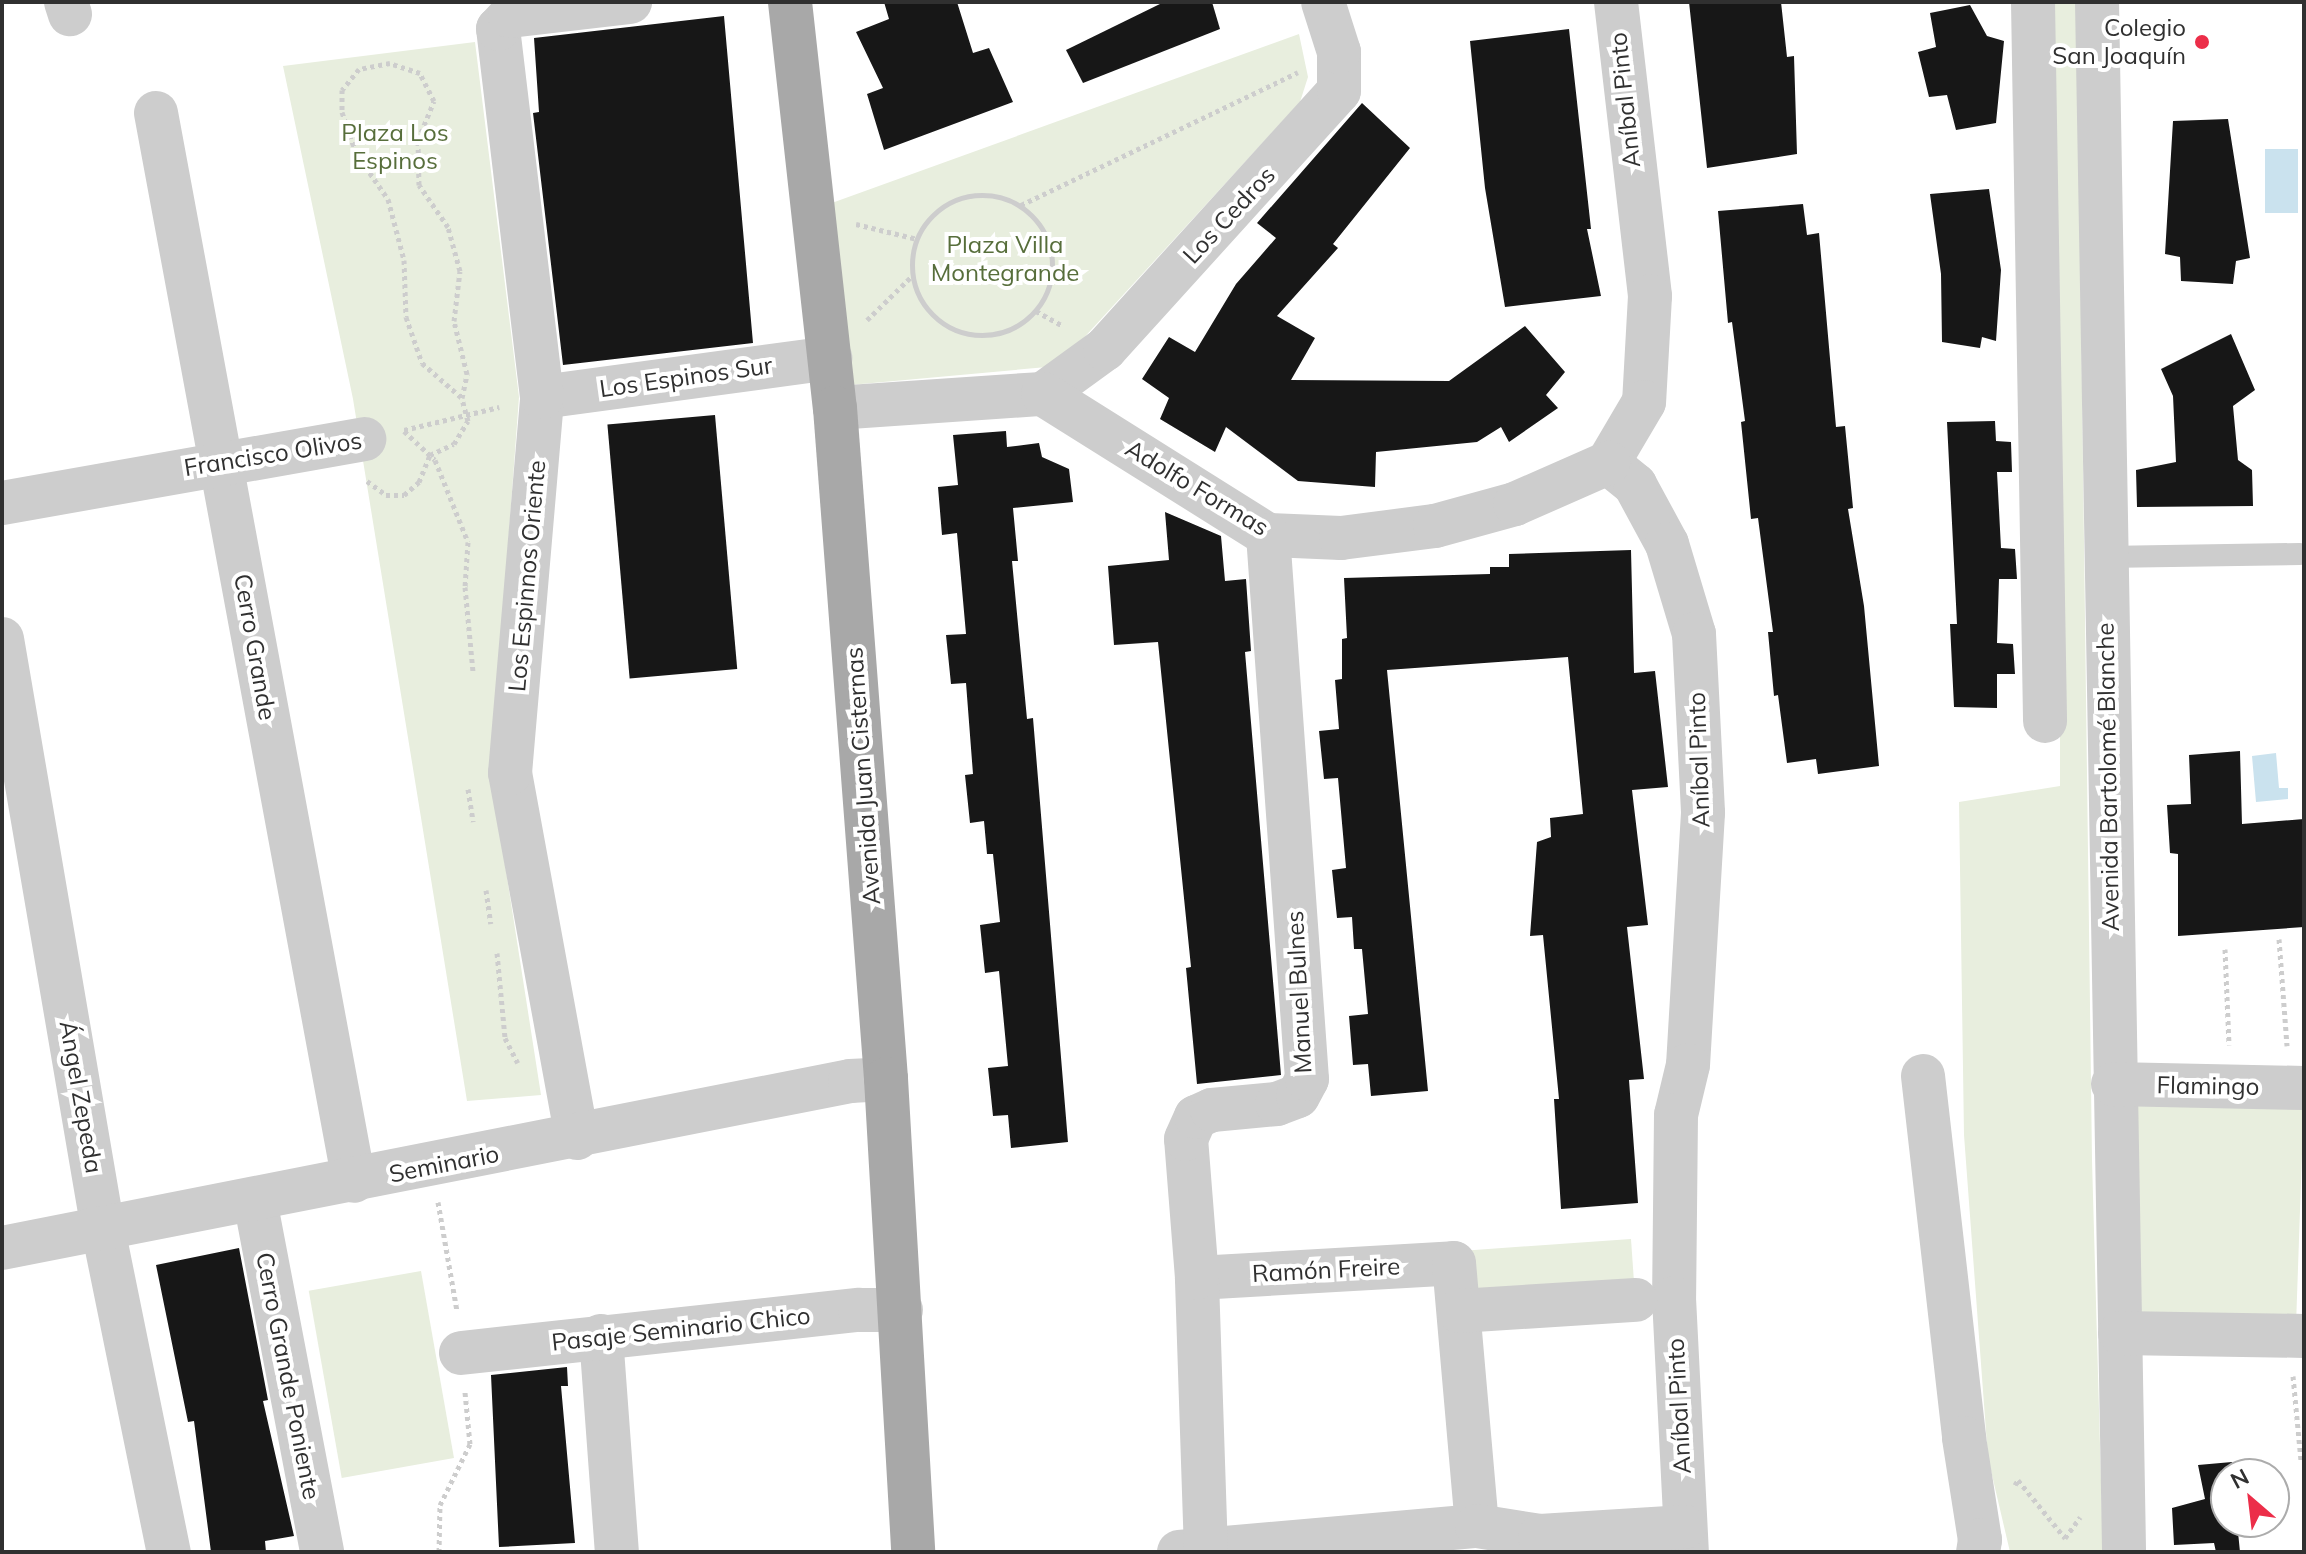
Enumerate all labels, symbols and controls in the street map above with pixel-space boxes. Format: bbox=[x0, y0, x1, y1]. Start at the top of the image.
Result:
place label: Colegio San Joaquín bbox=[2052, 14, 2186, 70]
street label: Aníbal Pinto bbox=[1604, 31, 1646, 169]
marker: Colegio San Joaquín bbox=[2193, 33, 2211, 51]
park label: Plaza Los Espinos bbox=[341, 119, 449, 175]
street label: Los Cedros bbox=[1177, 161, 1281, 269]
park label: Plaza Villa Montegrande bbox=[931, 231, 1079, 287]
street label: Los Espinos Sur bbox=[598, 351, 774, 403]
street label: Francisco Olivos bbox=[182, 426, 364, 482]
street label: Adolfo Formas bbox=[1120, 434, 1274, 542]
street label: Los Espinnos Oriente bbox=[503, 459, 551, 693]
street label: Cerro Grande bbox=[228, 572, 282, 722]
street label: Avenida Bartolomé Blanche bbox=[2091, 622, 2125, 932]
street label: Avenida Juan Cisternas bbox=[840, 646, 886, 906]
street label: Aníbal Pinto bbox=[1682, 692, 1716, 828]
street label: Manuel Bulnes bbox=[1280, 910, 1318, 1074]
street label: Ángel Zepeda bbox=[53, 1018, 109, 1176]
street label: Flamingo bbox=[2156, 1071, 2260, 1101]
street label: Seminario bbox=[387, 1139, 501, 1189]
street label: Cerro Grande Poniente bbox=[250, 1250, 326, 1502]
street label: Ramón Freire bbox=[1251, 1252, 1401, 1288]
street label: Pasaje Seminario Chico bbox=[550, 1301, 812, 1357]
street label: Aníbal Pinto bbox=[1661, 1337, 1697, 1475]
north arrow bbox=[2210, 1458, 2290, 1538]
text: N bbox=[2226, 1462, 2254, 1495]

